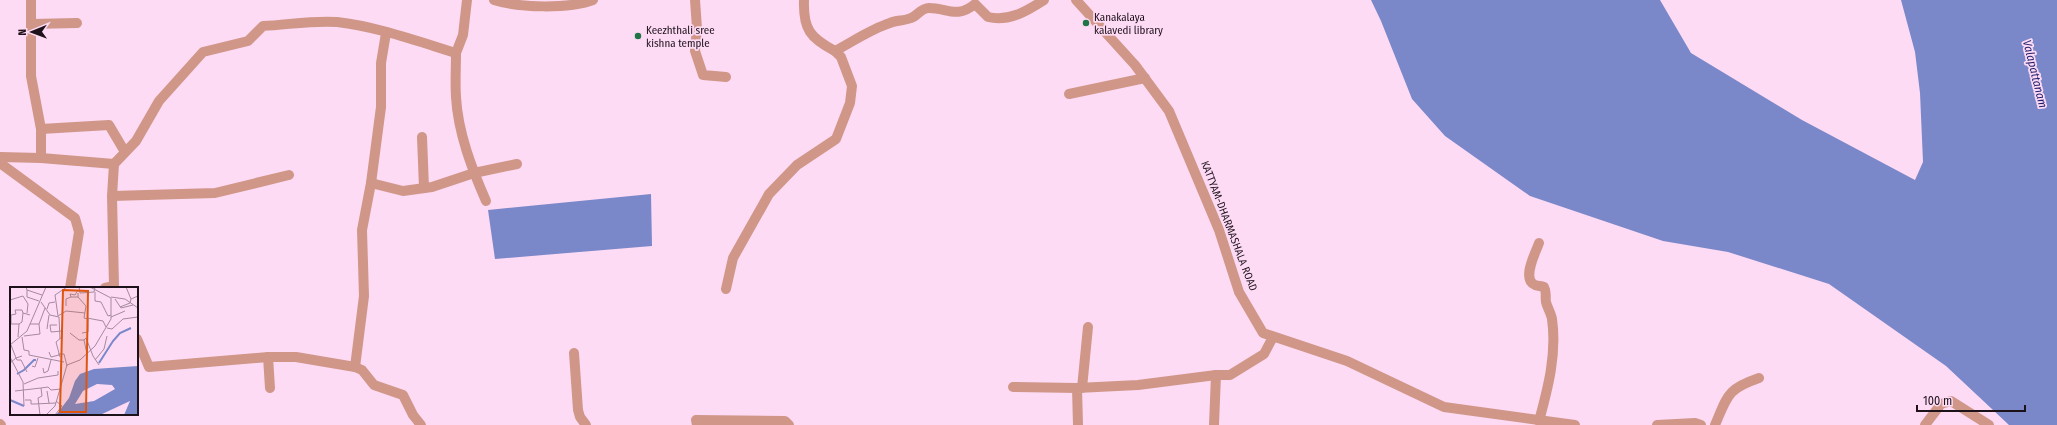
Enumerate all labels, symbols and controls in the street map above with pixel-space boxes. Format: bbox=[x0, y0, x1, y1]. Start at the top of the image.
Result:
place label: Kanakalaya kalavedi library bbox=[1094, 11, 1163, 37]
north arrow bbox=[12, 12, 52, 52]
marker: Kanakalaya kalavedi library bbox=[1081, 18, 1091, 28]
place label: Keezhthali sree kishna temple bbox=[646, 24, 715, 50]
text: N bbox=[16, 29, 29, 36]
marker: Keezhthali sree kishna temple bbox=[633, 31, 643, 41]
water label: Valapattanam bbox=[2020, 39, 2050, 109]
street label: KATTYAM-DHARMASHALA ROAD bbox=[1198, 159, 1260, 293]
inset map bbox=[10, 287, 138, 415]
scale bar bbox=[1917, 387, 2025, 413]
text: 100 m bbox=[1923, 394, 1952, 408]

